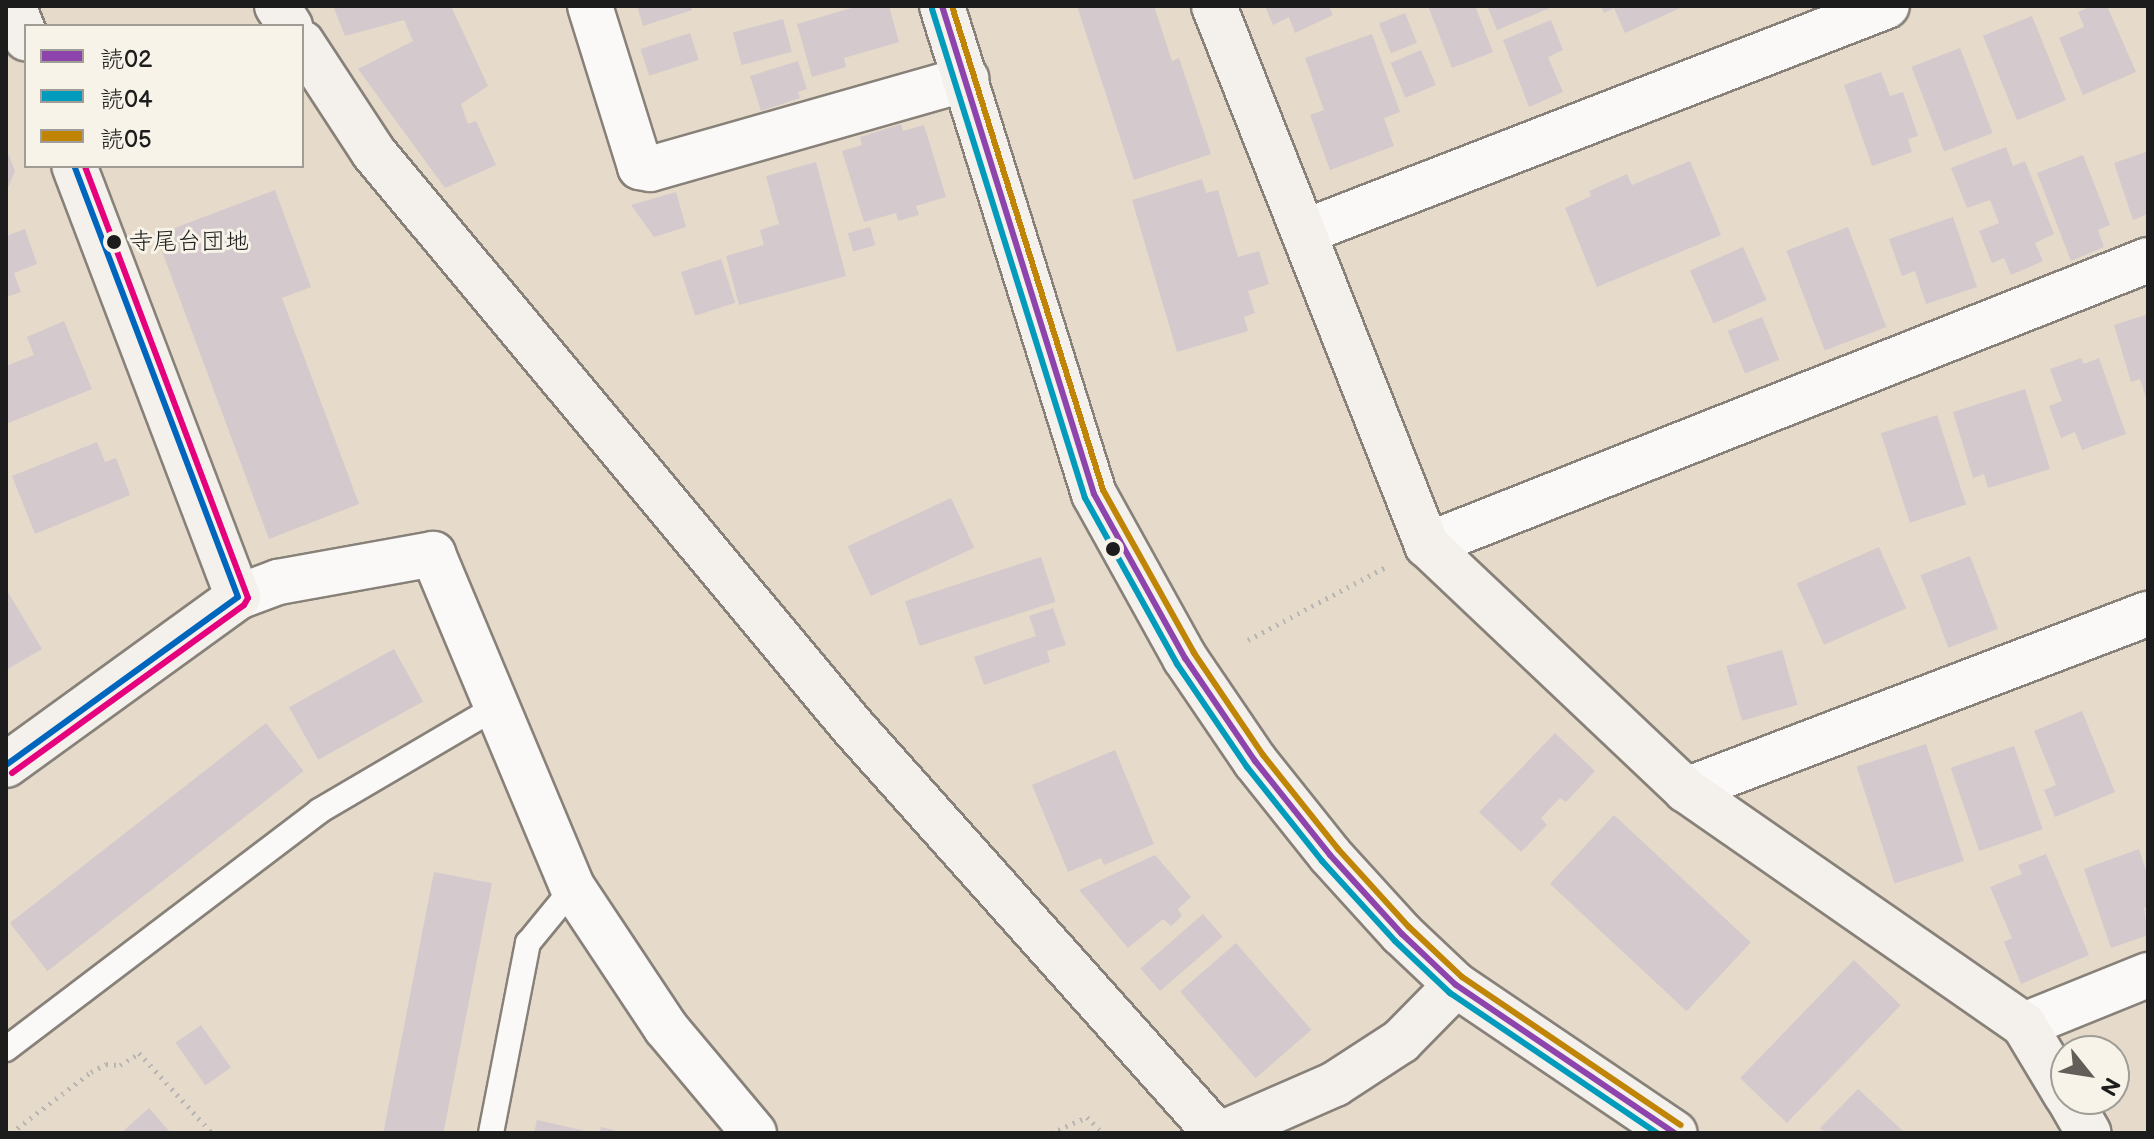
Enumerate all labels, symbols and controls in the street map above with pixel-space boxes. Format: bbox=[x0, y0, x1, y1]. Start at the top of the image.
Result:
legend bbox=[24, 24, 304, 168]
text: 読02 bbox=[100, 45, 152, 74]
text: 読04 bbox=[100, 85, 153, 114]
text: 読05 bbox=[100, 125, 152, 154]
place label: 寺尾台団地 bbox=[129, 228, 249, 256]
marker: 寺尾台団地 bbox=[106, 234, 122, 250]
unlabelled marker bbox=[1105, 541, 1121, 557]
north arrow bbox=[2050, 1035, 2130, 1115]
text: N bbox=[2094, 1072, 2125, 1100]

